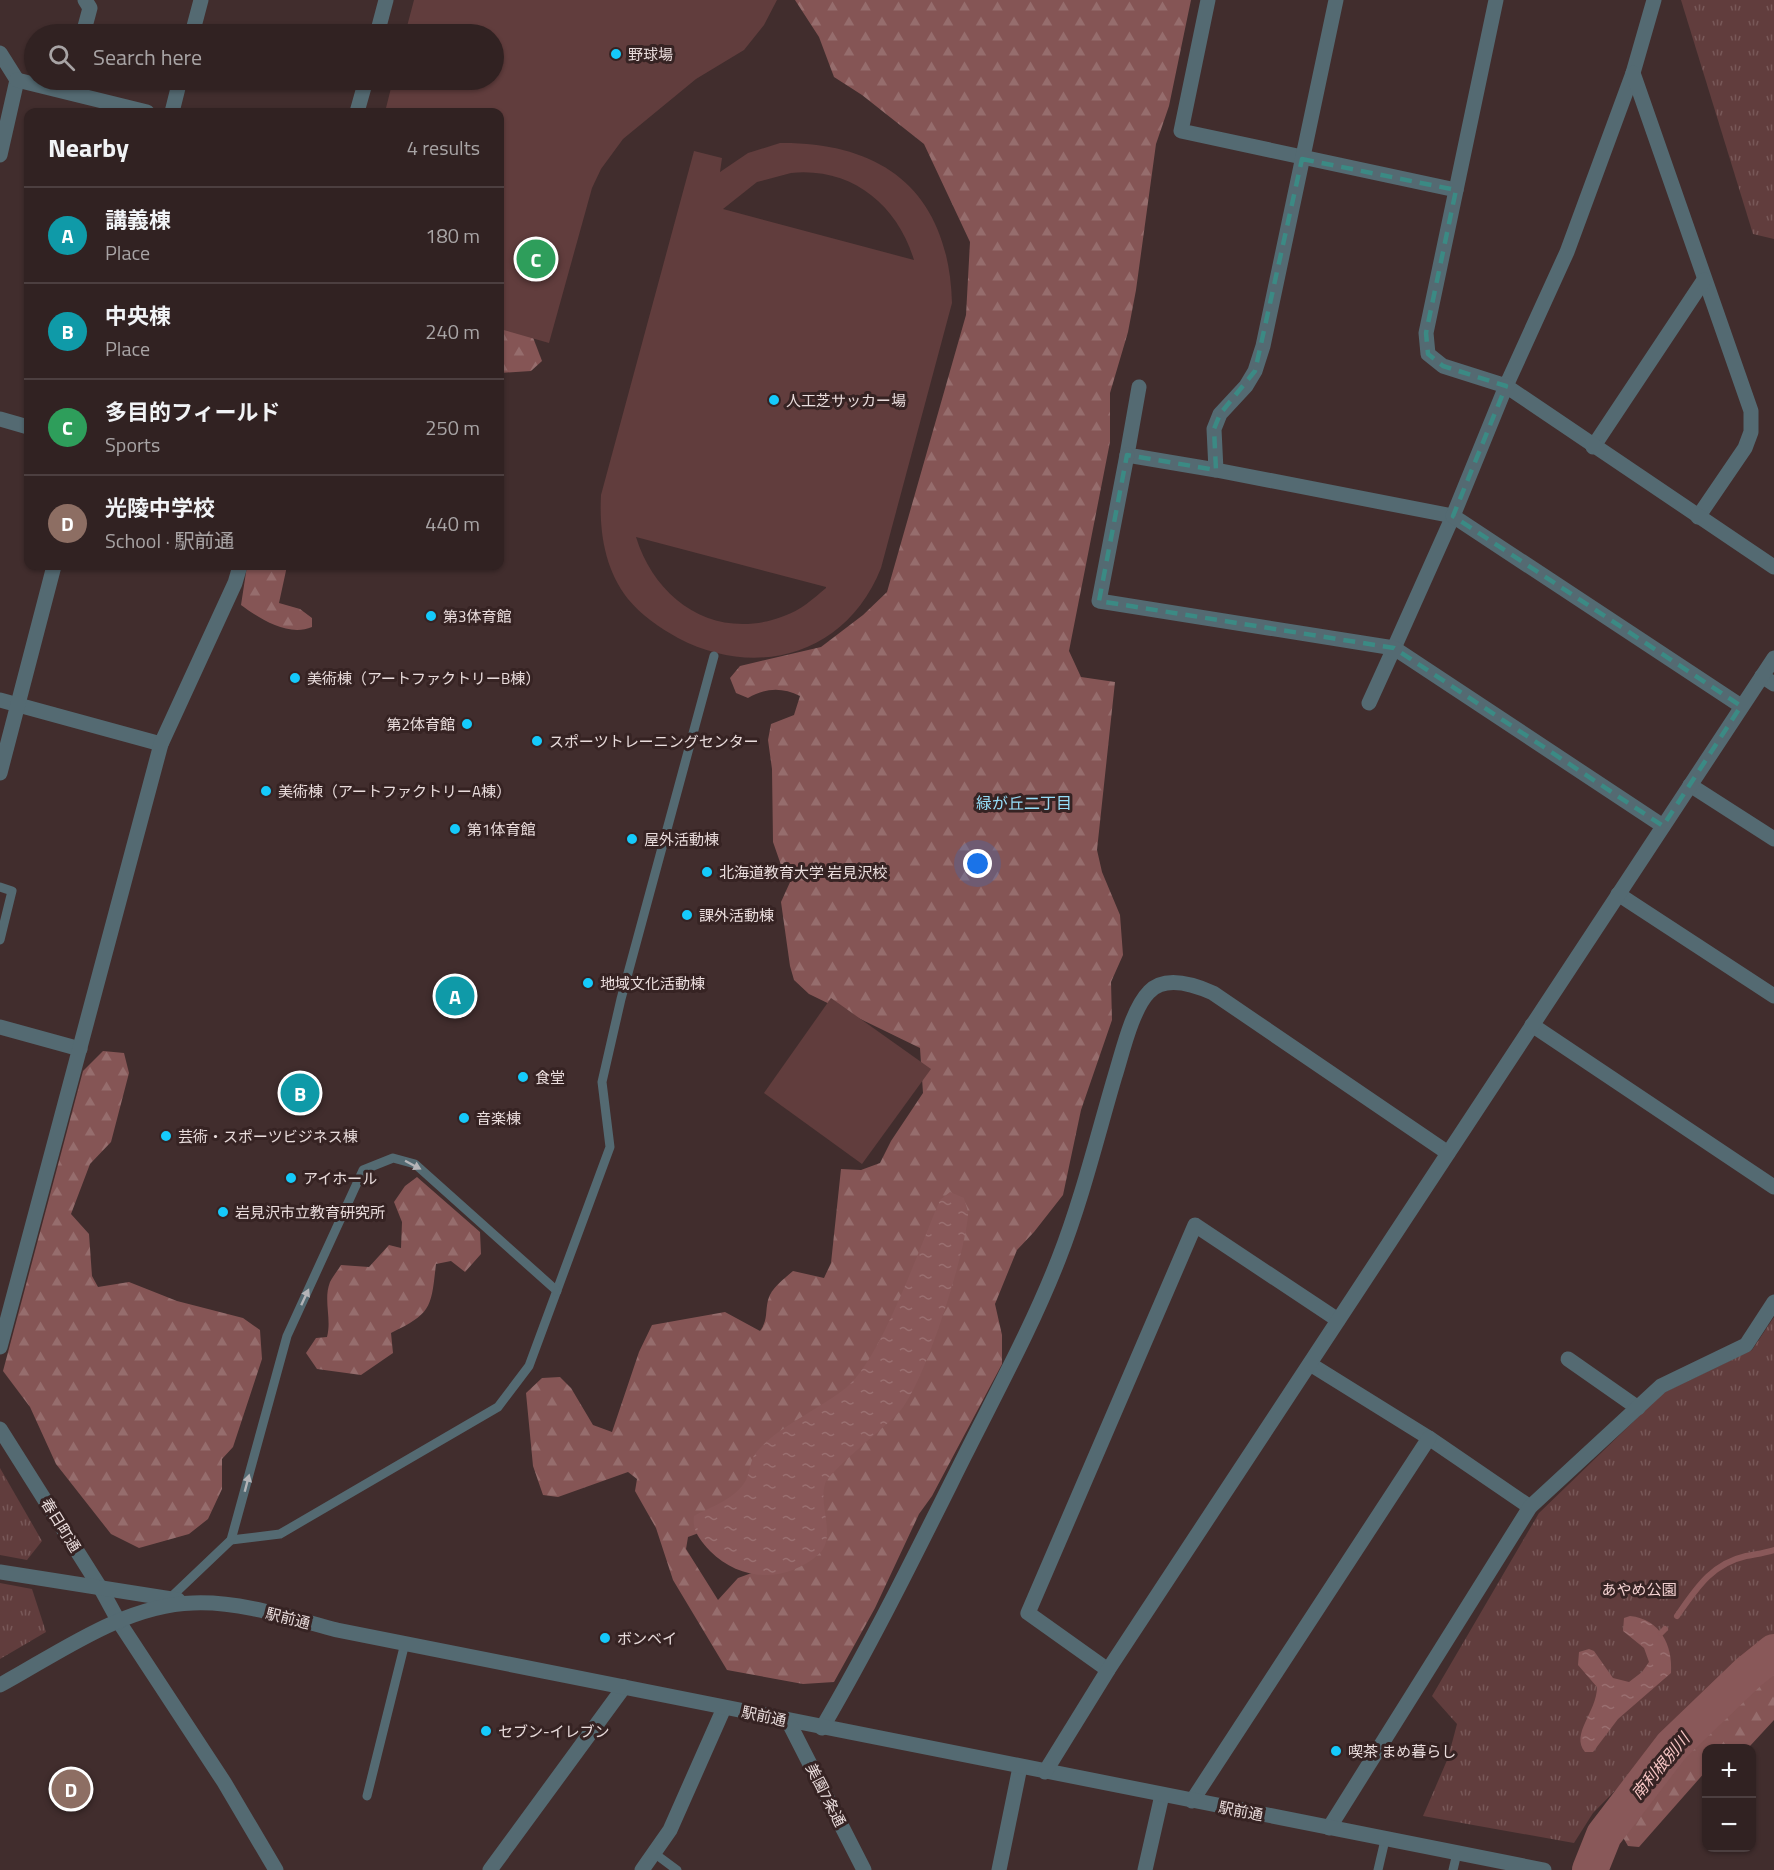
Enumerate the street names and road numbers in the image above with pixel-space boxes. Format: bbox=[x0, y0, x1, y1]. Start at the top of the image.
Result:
street label: 春日町通 bbox=[35, 1493, 87, 1557]
street label: 駅前通 bbox=[263, 1601, 313, 1635]
street label: 駅前通 bbox=[740, 1700, 788, 1732]
street label: 美園7条通 bbox=[800, 1759, 852, 1831]
street label: 駅前通 bbox=[1217, 1795, 1265, 1827]

